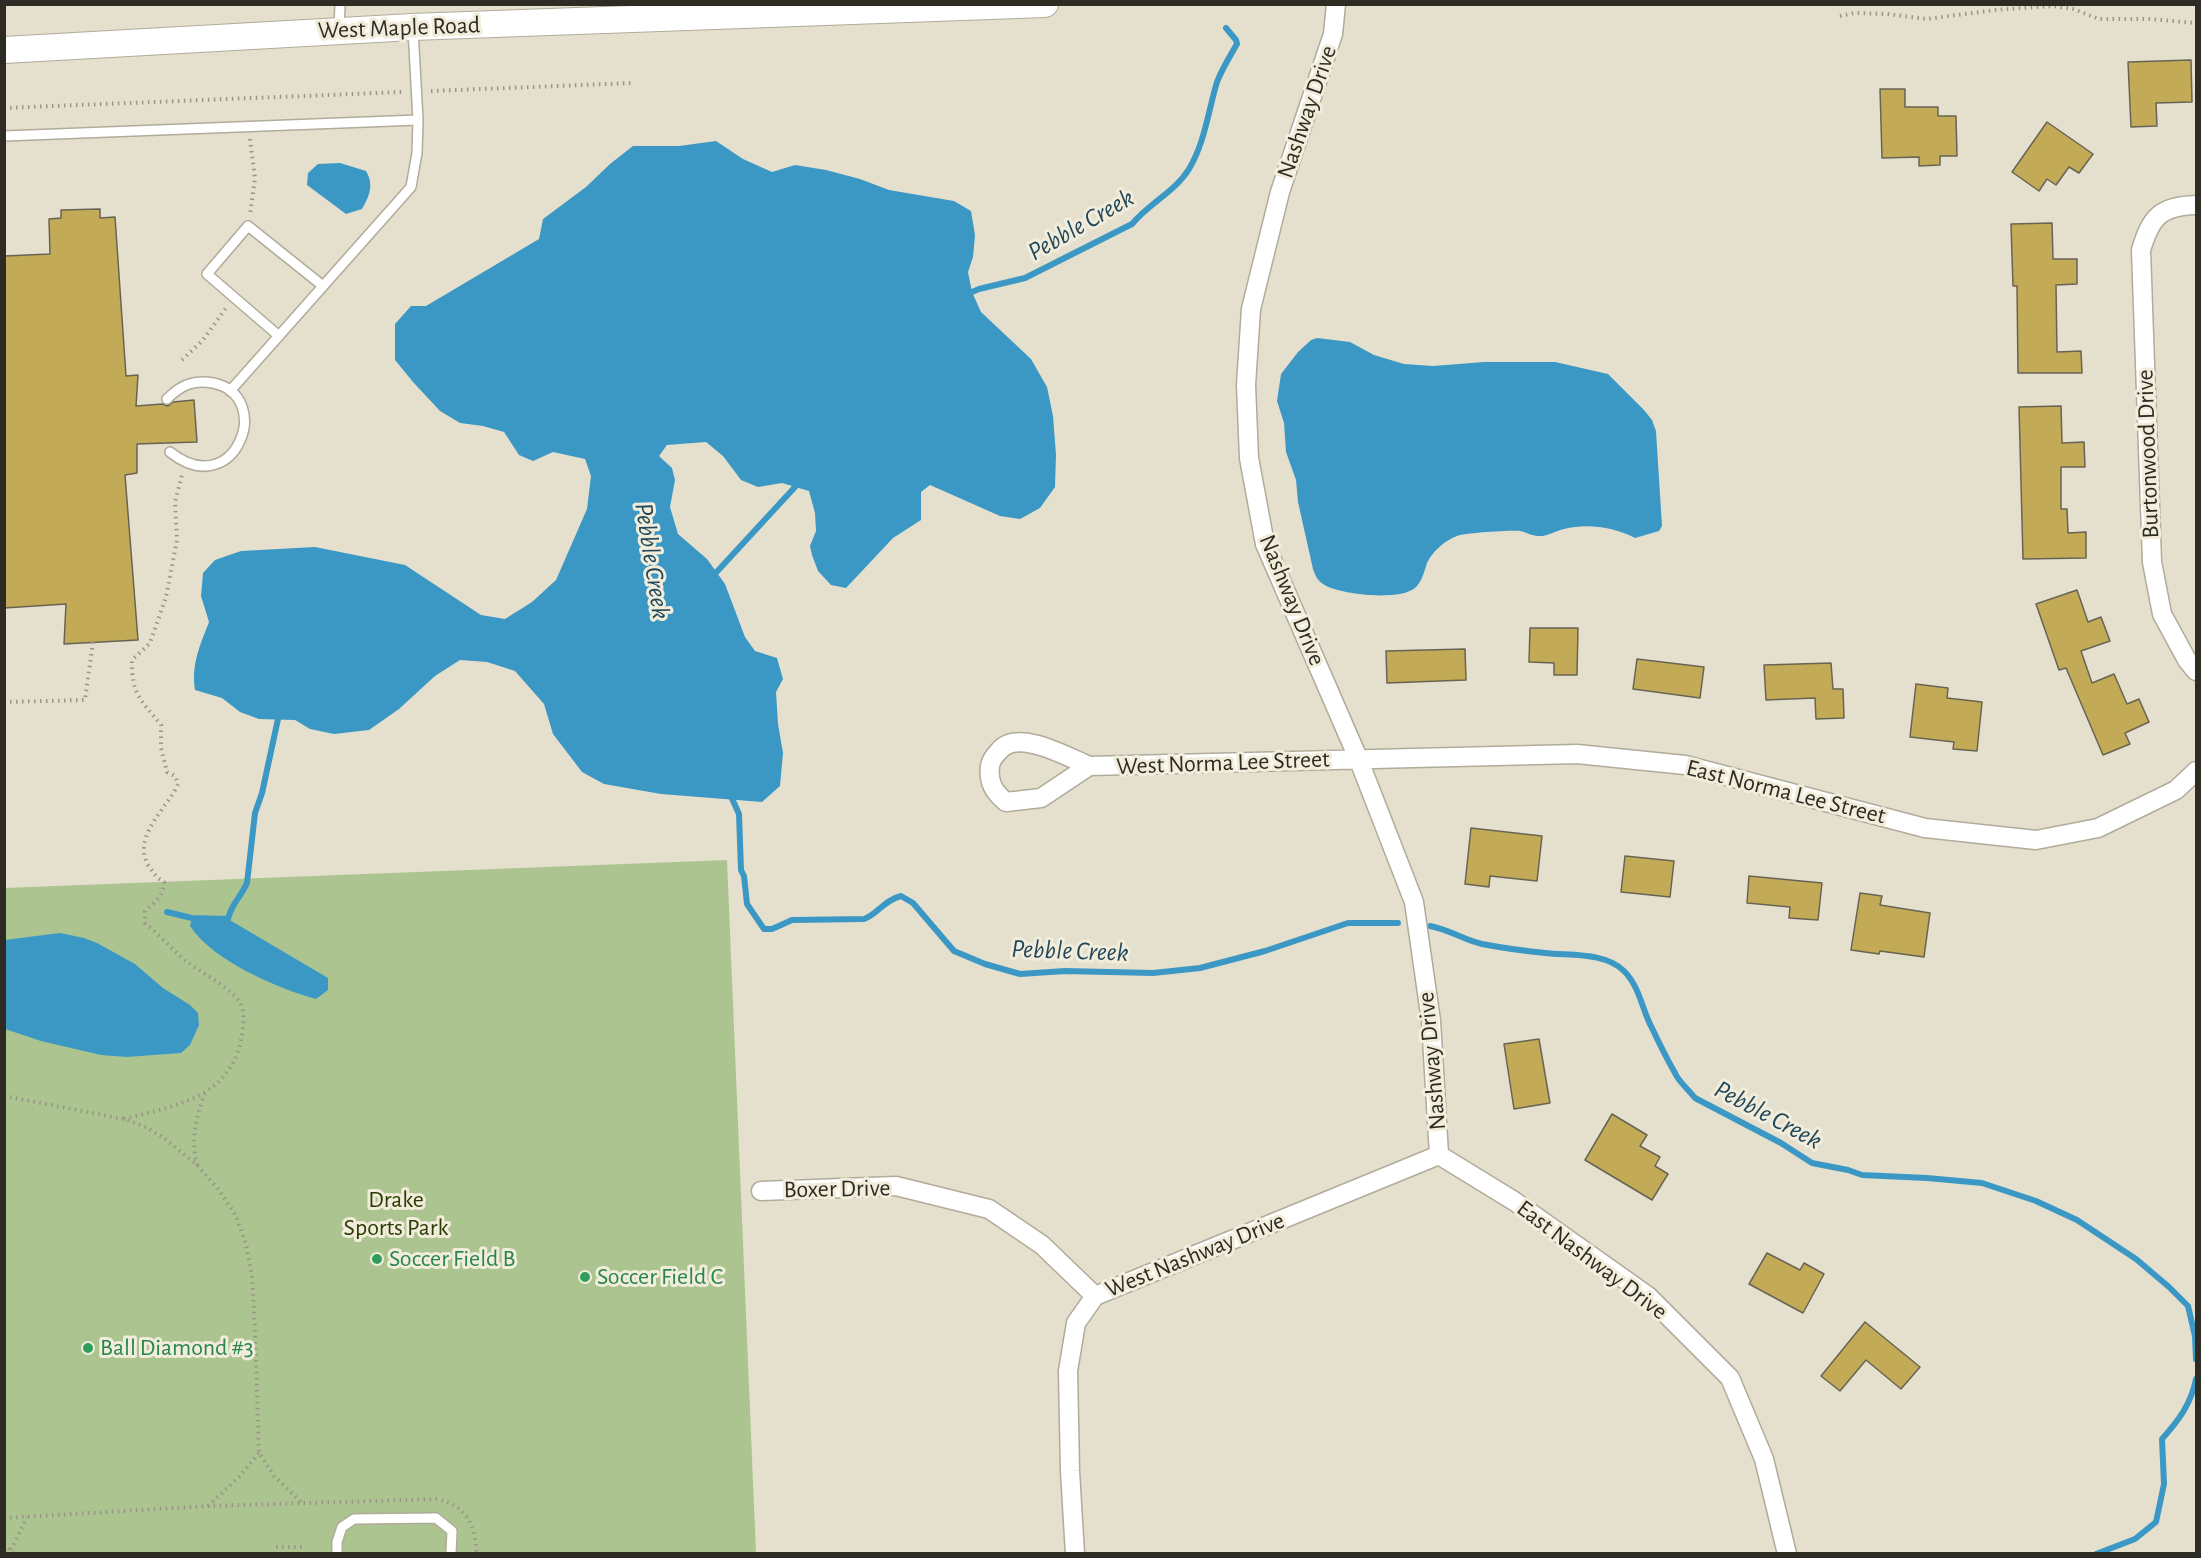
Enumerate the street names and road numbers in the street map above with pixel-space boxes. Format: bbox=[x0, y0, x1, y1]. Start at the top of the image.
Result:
street label: West Maple Road bbox=[317, 11, 481, 45]
street label: Nashway Drive bbox=[1271, 42, 1343, 182]
street label: Burtonwood Drive bbox=[2131, 369, 2165, 539]
street label: Nashway Drive bbox=[1253, 530, 1331, 670]
street label: West Norma Lee Street bbox=[1116, 745, 1330, 781]
street label: East Norma Lee Street bbox=[1683, 753, 1889, 831]
street label: Nashway Drive bbox=[1412, 991, 1452, 1131]
street label: Boxer Drive bbox=[783, 1174, 891, 1204]
street label: East Nashway Drive bbox=[1511, 1194, 1673, 1326]
street label: West Nashway Drive bbox=[1101, 1206, 1289, 1304]

